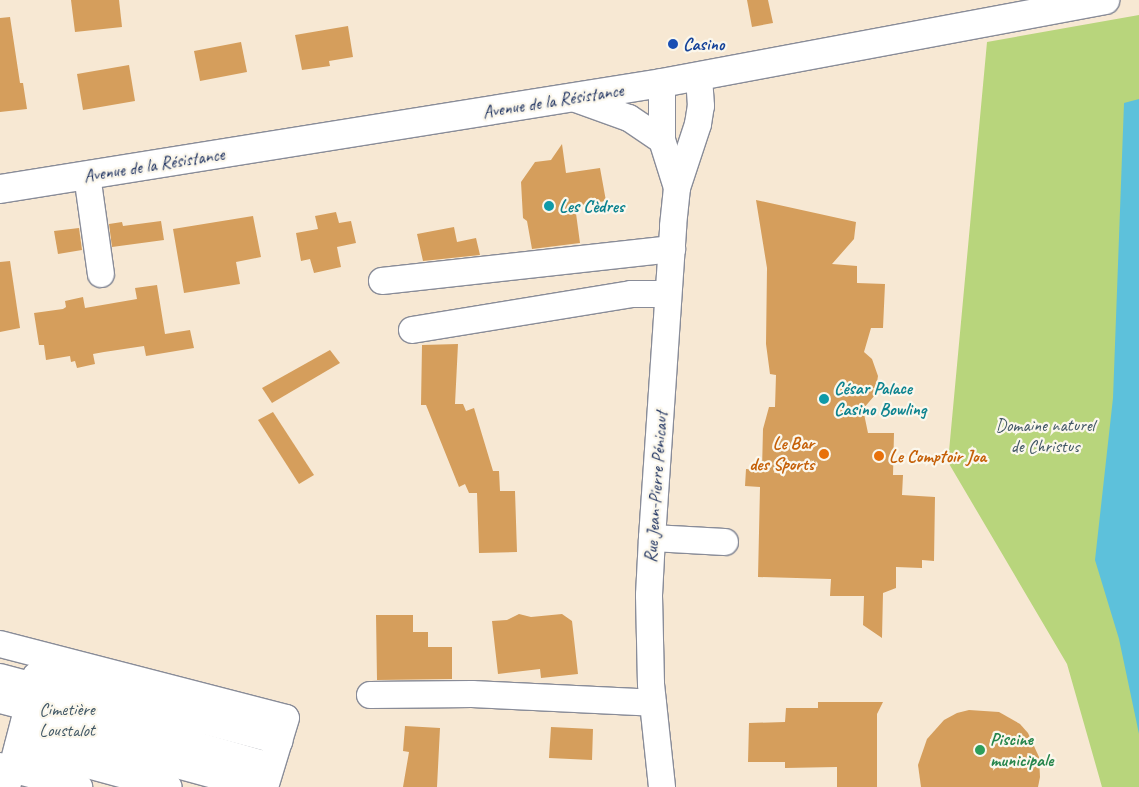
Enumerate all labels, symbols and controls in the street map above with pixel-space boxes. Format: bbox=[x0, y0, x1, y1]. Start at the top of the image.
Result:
place label: Casino bbox=[683, 33, 724, 55]
marker: Casino bbox=[667, 38, 679, 50]
street label: Avenue de la Résistance bbox=[481, 79, 625, 123]
street label: Avenue de la Résistance bbox=[82, 143, 226, 187]
place label: Les Cèdres bbox=[559, 195, 624, 217]
marker: Les Cèdres bbox=[543, 200, 555, 212]
place label: César Palace Casino Bowling bbox=[834, 378, 926, 420]
marker: César Palace Casino Bowling bbox=[818, 393, 830, 405]
street label: Rue Jean-Pierre Pénicaut bbox=[640, 411, 672, 563]
park label: Domaine naturel de Christus bbox=[995, 415, 1095, 458]
place label: Le Bar des Sports bbox=[749, 433, 814, 476]
place label: Le Comptoir Joa bbox=[889, 445, 985, 467]
marker: Le Bar des Sports bbox=[818, 448, 830, 460]
marker: Le Comptoir Joa bbox=[873, 450, 885, 462]
park label: Cimetière Loustalot bbox=[39, 699, 95, 742]
place label: Piscine municipale bbox=[990, 729, 1053, 772]
marker: Piscine municipale bbox=[974, 744, 986, 756]

